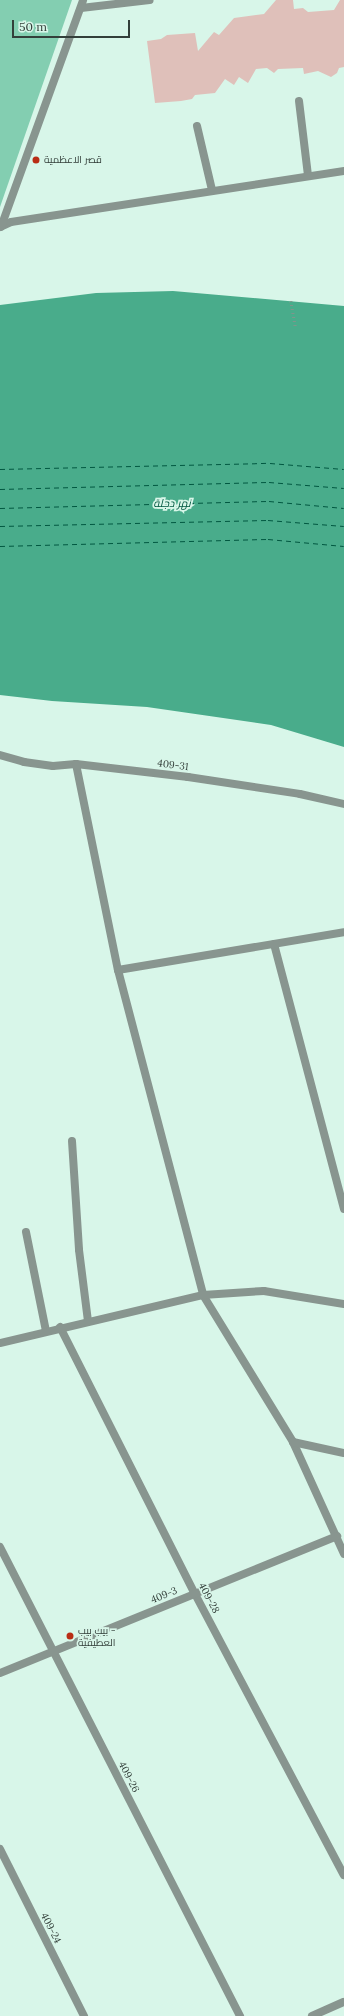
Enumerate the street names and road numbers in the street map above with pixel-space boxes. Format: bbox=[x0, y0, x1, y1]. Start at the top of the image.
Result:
street label: 409-31 bbox=[157, 757, 189, 773]
street label: 409-28 bbox=[196, 1581, 222, 1615]
street label: 409-3 bbox=[149, 1584, 179, 1606]
street label: 409-26 bbox=[116, 1760, 142, 1794]
street label: 409-24 bbox=[38, 1911, 64, 1945]

